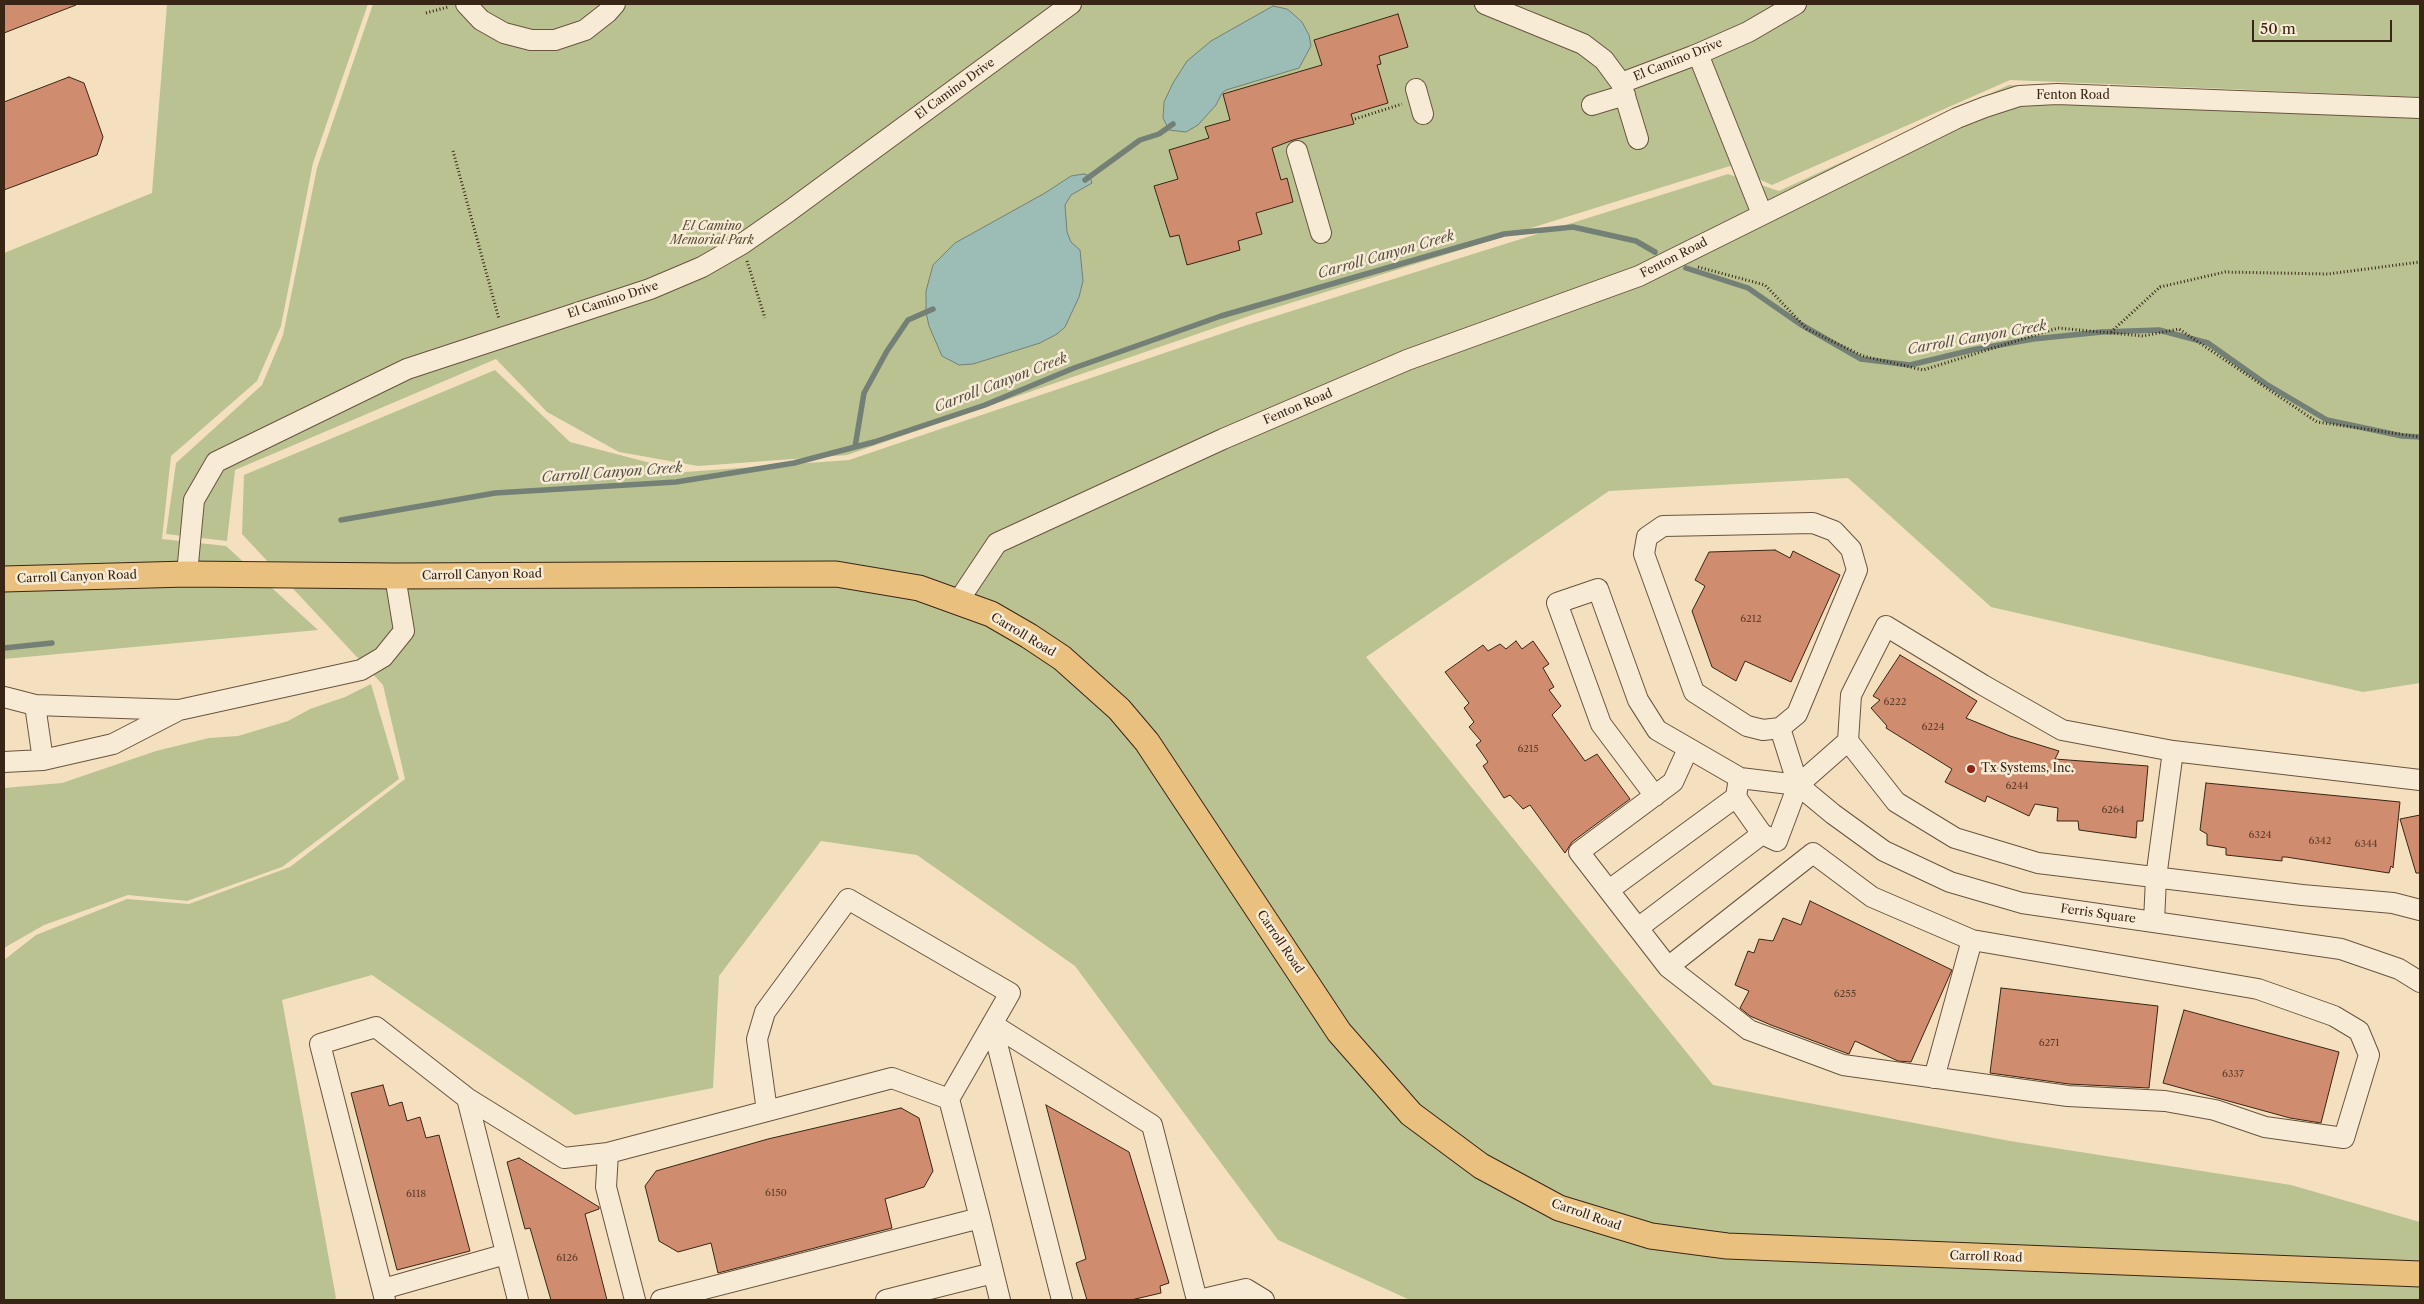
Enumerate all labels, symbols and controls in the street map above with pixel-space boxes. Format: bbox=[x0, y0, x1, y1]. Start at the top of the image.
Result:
scale bar bbox=[2254, 10, 2394, 42]
text: 50 m bbox=[2260, 19, 2296, 38]
street label: El Camino Drive bbox=[1631, 36, 1725, 84]
street label: El Camino Drive bbox=[912, 55, 998, 123]
street label: Fenton Road bbox=[2036, 89, 2110, 103]
park label: El Camino Memorial Park bbox=[670, 220, 754, 248]
water label: Carroll Canyon Creek bbox=[1316, 227, 1456, 283]
street label: Fenton Road bbox=[1638, 235, 1710, 281]
street label: El Camino Drive bbox=[566, 279, 660, 321]
water label: Carroll Canyon Creek bbox=[1906, 317, 2048, 359]
water label: Carroll Canyon Creek bbox=[932, 350, 1070, 416]
street label: Fenton Road bbox=[1261, 386, 1335, 428]
water label: Carroll Canyon Creek bbox=[541, 460, 683, 486]
street label: Carroll Canyon Road bbox=[422, 567, 542, 583]
street label: Carroll Canyon Road bbox=[17, 568, 137, 586]
street label: Carroll Road bbox=[988, 610, 1058, 660]
house number: 6212 bbox=[1740, 613, 1762, 625]
house number: 6222 bbox=[1883, 696, 1907, 708]
house number: 6224 bbox=[1921, 721, 1945, 733]
house number: 6215 bbox=[1517, 743, 1539, 755]
place label: Tx Systems, Inc. bbox=[1981, 762, 2074, 776]
marker: Tx Systems, Inc. bbox=[1965, 763, 1977, 775]
house number: 6244 bbox=[2005, 780, 2029, 792]
house number: 6264 bbox=[2101, 804, 2125, 816]
house number: 6324 bbox=[2249, 829, 2271, 841]
house number: 6342 bbox=[2309, 835, 2331, 847]
house number: 6344 bbox=[2355, 838, 2377, 850]
street label: Ferris Square bbox=[2059, 902, 2137, 926]
street label: Carroll Road bbox=[1254, 908, 1306, 976]
house number: 6255 bbox=[1834, 988, 1856, 1000]
house number: 6271 bbox=[2039, 1037, 2059, 1049]
house number: 6337 bbox=[2222, 1068, 2244, 1080]
house number: 6150 bbox=[765, 1187, 787, 1199]
house number: 6118 bbox=[406, 1188, 426, 1200]
street label: Carroll Road bbox=[1549, 1196, 1623, 1234]
street label: Carroll Road bbox=[1949, 1249, 2023, 1265]
house number: 6126 bbox=[556, 1252, 578, 1264]

